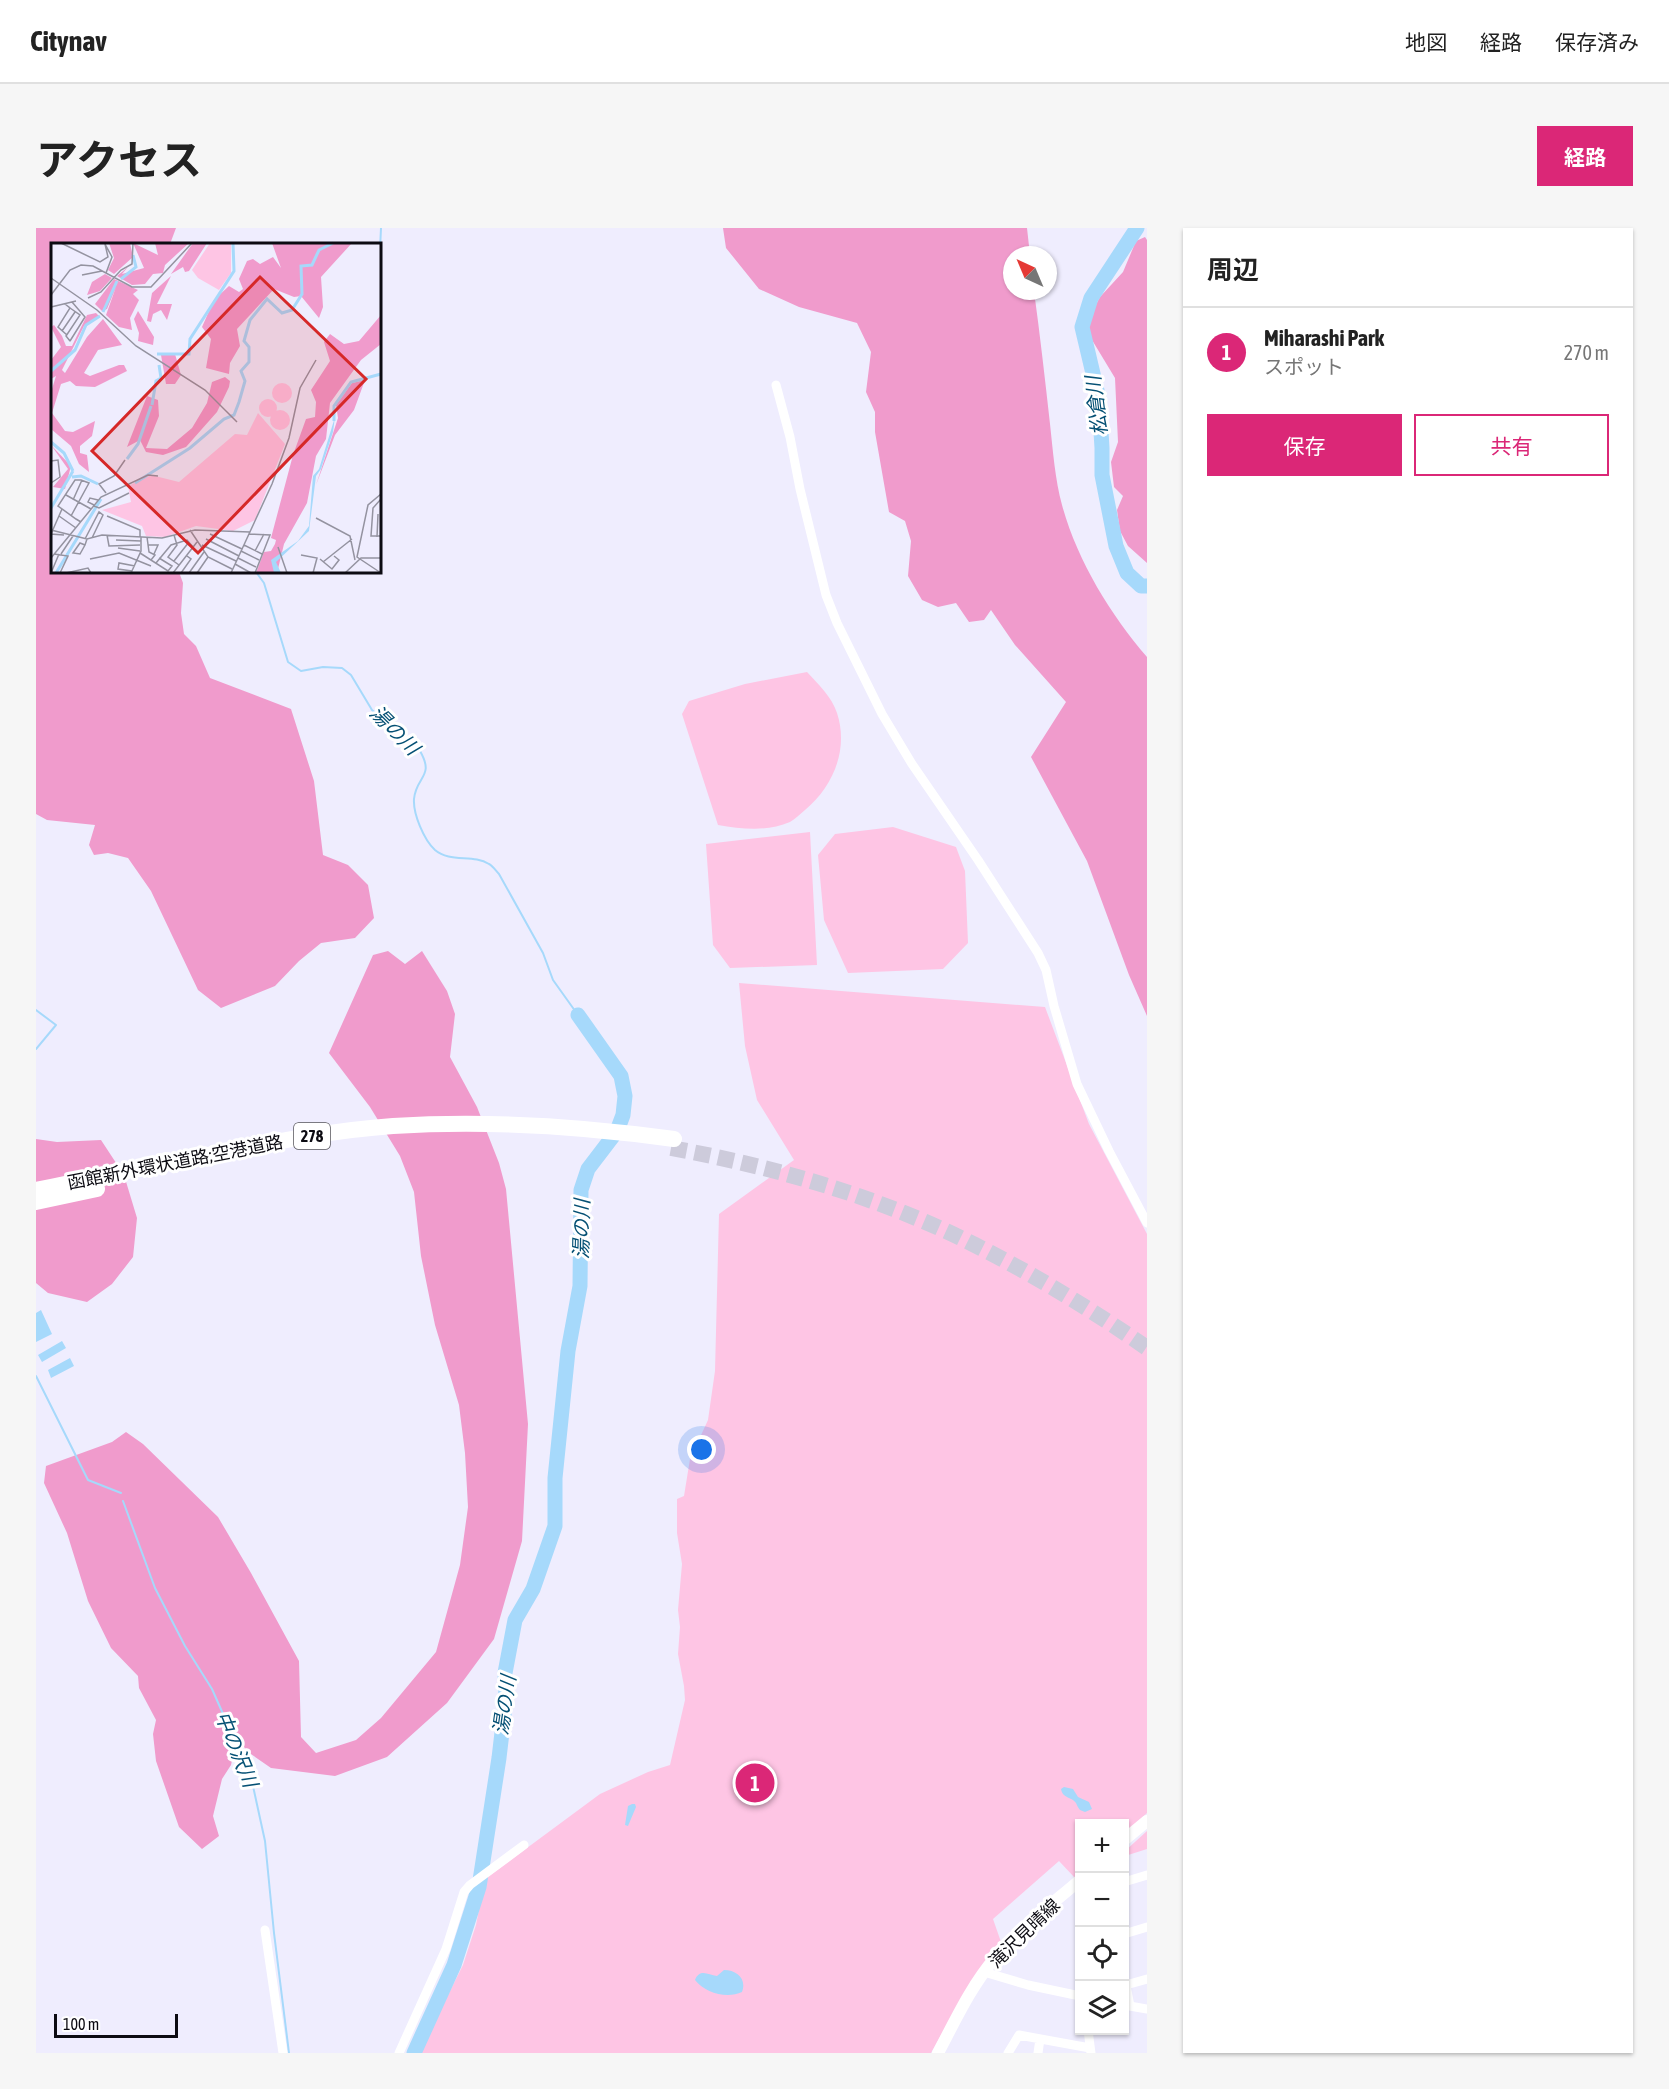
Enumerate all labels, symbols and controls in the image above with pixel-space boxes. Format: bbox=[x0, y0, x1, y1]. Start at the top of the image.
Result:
text: Citynav bbox=[30, 25, 107, 57]
text: 地図 bbox=[1405, 30, 1447, 54]
text: 経路 bbox=[1480, 30, 1522, 54]
text: 保存済み bbox=[1555, 30, 1639, 54]
button: 経路 bbox=[1537, 126, 1633, 186]
text: アクセス bbox=[36, 136, 202, 184]
inset map bbox=[51, 243, 381, 573]
north arrow bbox=[1003, 246, 1057, 300]
text: 周辺 bbox=[1207, 255, 1259, 285]
text: Miharashi Park bbox=[1264, 325, 1384, 351]
text: 1 bbox=[1222, 341, 1231, 364]
text: 270 m bbox=[1564, 341, 1609, 364]
text: スポット bbox=[1264, 355, 1344, 378]
water label: 松倉川 bbox=[1081, 373, 1111, 437]
button: 保存 bbox=[1207, 414, 1402, 476]
button: 共有 bbox=[1414, 414, 1609, 476]
water label: 湯の川 bbox=[366, 701, 426, 761]
road number: 278 bbox=[294, 1123, 330, 1149]
street label: 函館新外環状道路;空港道路 bbox=[65, 1131, 285, 1193]
water label: 湯の川 bbox=[569, 1197, 593, 1259]
your location bbox=[687, 1435, 716, 1464]
water label: 湯の川 bbox=[488, 1672, 520, 1736]
water label: 中の沢川 bbox=[211, 1708, 263, 1792]
pin: 1 bbox=[736, 1760, 774, 1806]
map controls bbox=[1075, 1819, 1129, 2035]
button: + bbox=[1075, 1819, 1129, 1873]
button: − bbox=[1075, 1873, 1129, 1927]
street label: 滝沢見晴線 bbox=[984, 1894, 1064, 1972]
button: locate bbox=[1075, 1927, 1129, 1981]
button: layers bbox=[1075, 1981, 1129, 2035]
scale bar bbox=[54, 2011, 178, 2038]
text: 100 m bbox=[63, 2015, 99, 2033]

